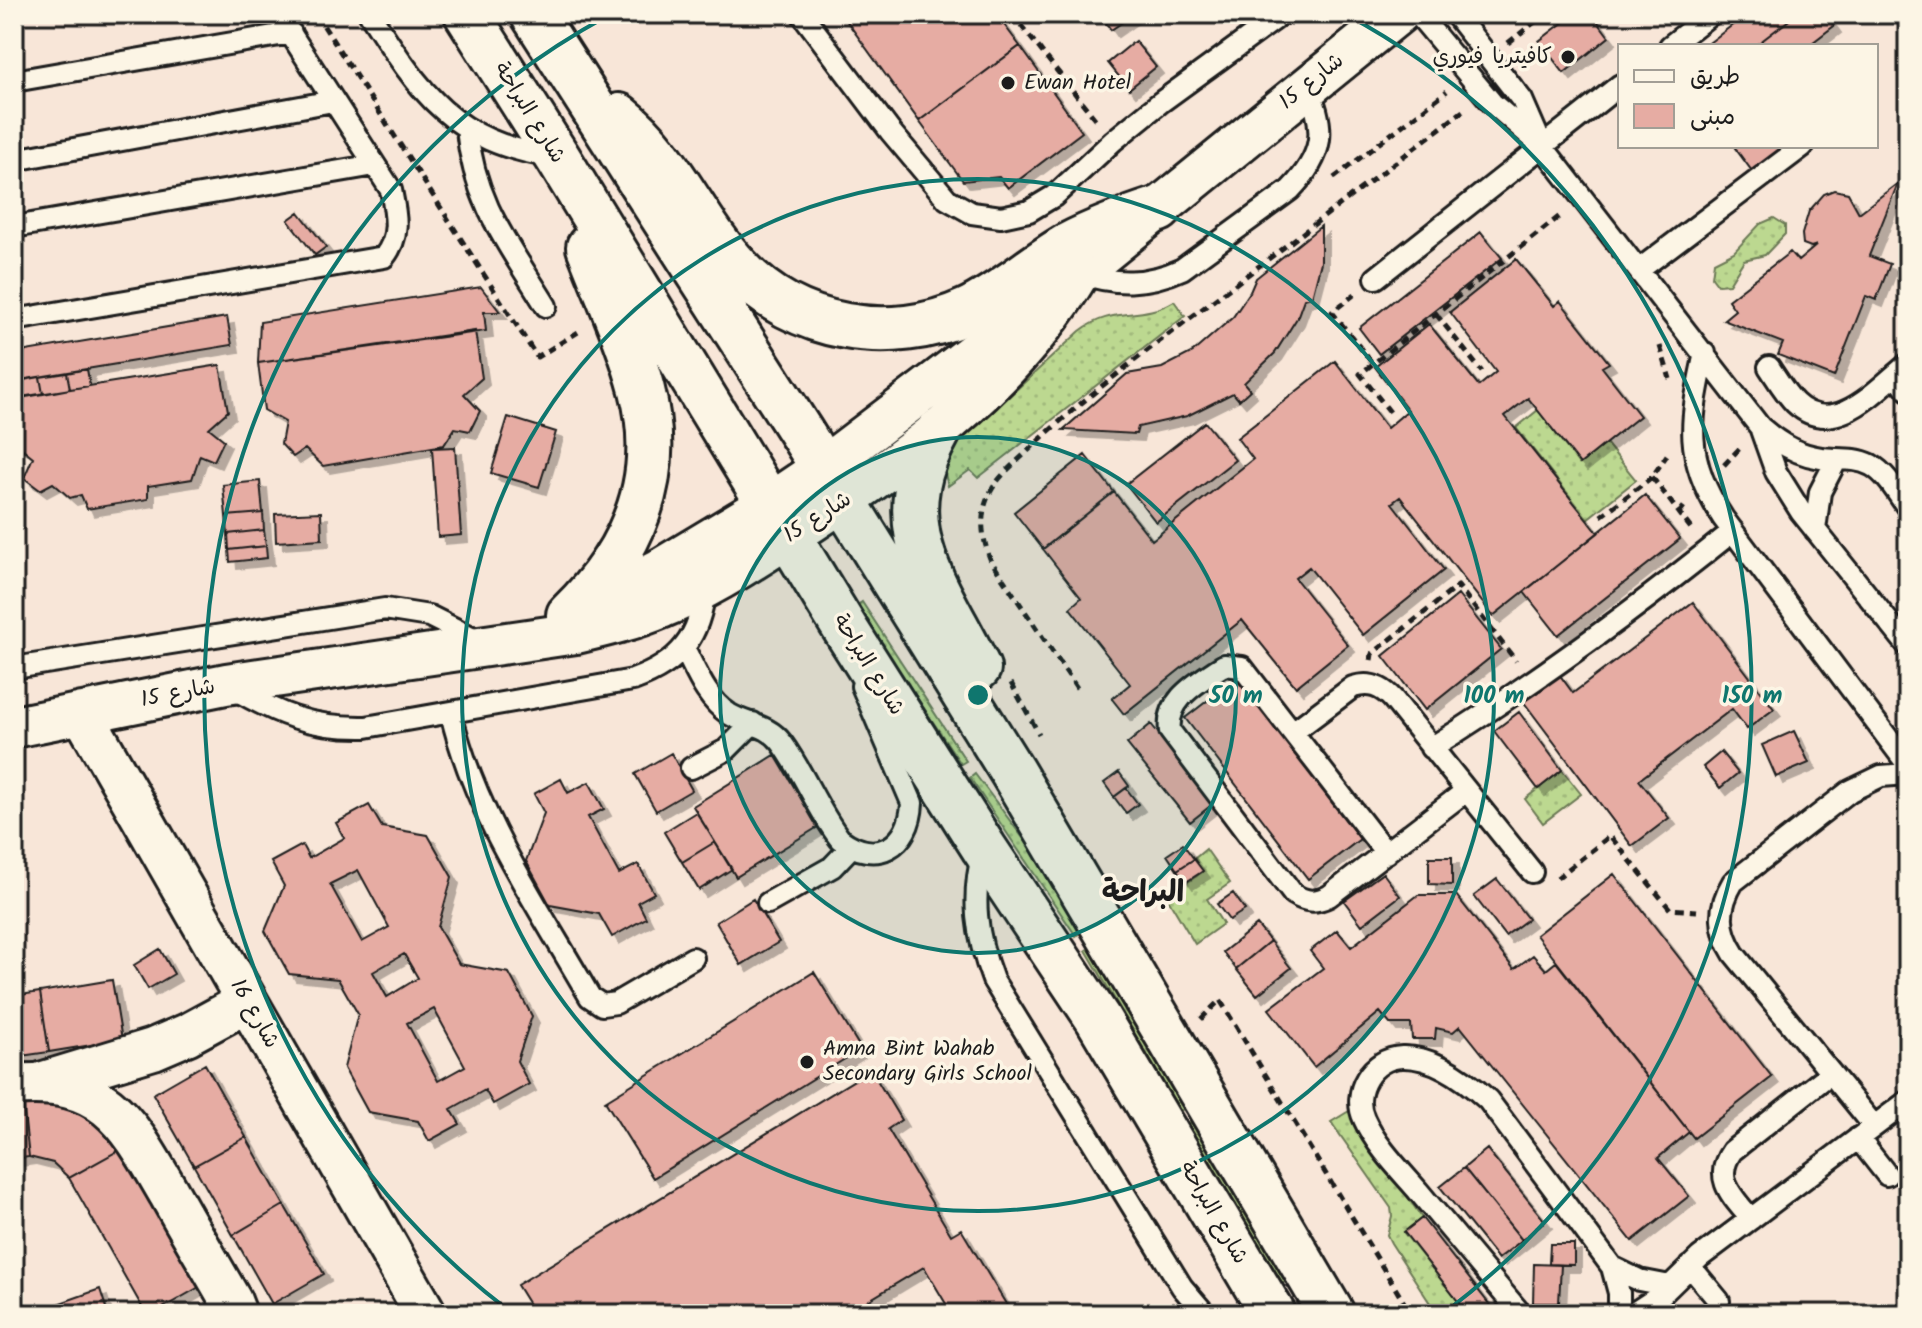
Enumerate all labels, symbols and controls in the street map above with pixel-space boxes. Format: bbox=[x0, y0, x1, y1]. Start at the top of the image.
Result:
place label: كافيتريا فيوري bbox=[1433, 40, 1552, 75]
legend bbox=[1618, 44, 1878, 148]
street label: شارع 15 bbox=[1272, 45, 1352, 119]
marker: كافيتريا فيوري bbox=[1559, 48, 1577, 66]
street label: شارع البراحة bbox=[484, 55, 574, 171]
text: طريق bbox=[1690, 58, 1740, 97]
place label: Ewan Hotel bbox=[1024, 66, 1132, 101]
marker: Ewan Hotel bbox=[999, 74, 1017, 92]
text: مبنى bbox=[1690, 98, 1735, 137]
street label: شارع 15 bbox=[777, 483, 859, 553]
street label: شارع البراحة bbox=[823, 607, 913, 723]
street label: شارع 15 bbox=[138, 670, 218, 718]
text: 50 m bbox=[1208, 677, 1263, 716]
text: 100 m bbox=[1464, 677, 1524, 716]
text: 150 m bbox=[1722, 677, 1782, 716]
centre of rings bbox=[964, 681, 992, 709]
district label: البراحة bbox=[1102, 869, 1184, 917]
street label: شارع 16 bbox=[220, 973, 288, 1055]
place label: Amna Bint Wahab Secondary Girls School bbox=[823, 1032, 1033, 1092]
marker: Amna Bint Wahab Secondary Girls School bbox=[798, 1053, 816, 1071]
street label: شارع البراحة bbox=[1169, 1155, 1257, 1271]

